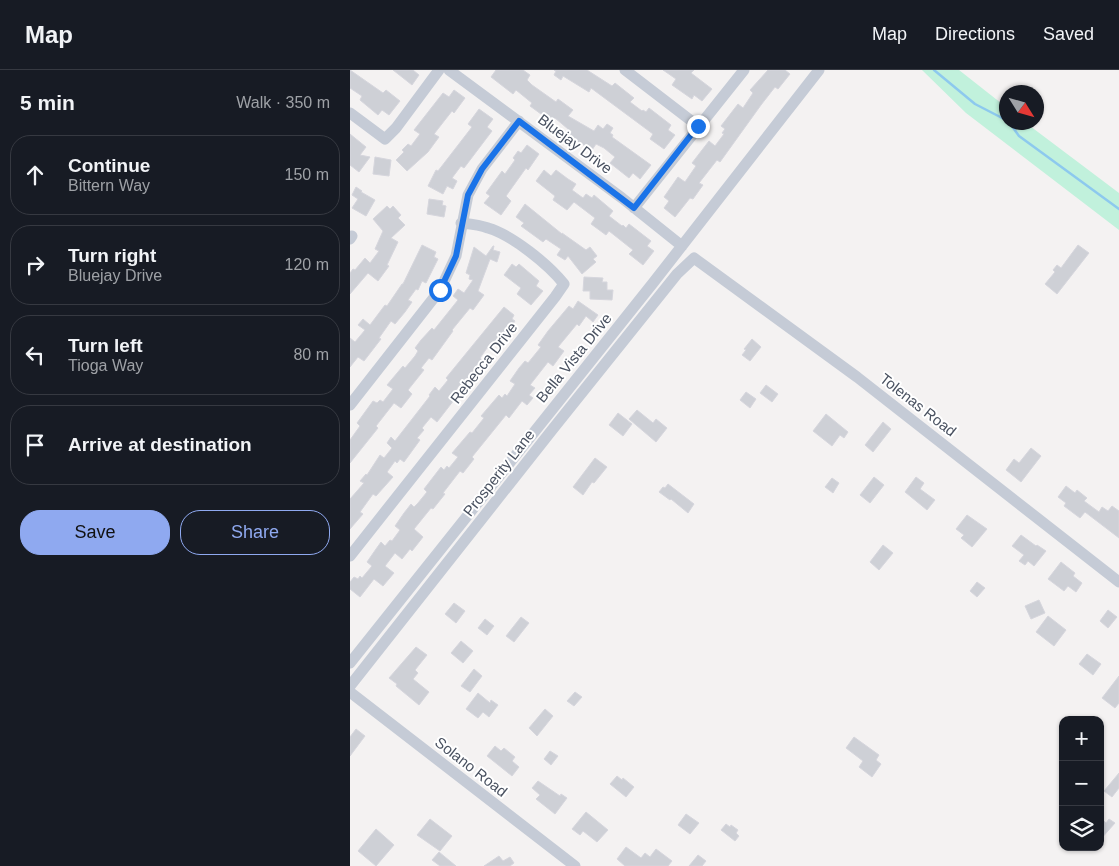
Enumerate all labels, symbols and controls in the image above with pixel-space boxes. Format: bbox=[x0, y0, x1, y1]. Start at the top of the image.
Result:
text: Map bbox=[25, 21, 73, 48]
text: Map bbox=[872, 24, 907, 44]
text: Directions bbox=[935, 24, 1015, 44]
text: Saved bbox=[1043, 24, 1094, 44]
north arrow bbox=[999, 85, 1044, 130]
text: 5 min bbox=[20, 91, 75, 114]
text: Walk · 350 m bbox=[236, 94, 330, 111]
street label: Bluejay Drive bbox=[535, 110, 616, 177]
route end bbox=[687, 115, 710, 138]
text: Continue bbox=[68, 155, 150, 176]
icon: ahead bbox=[21, 161, 49, 189]
text: 150 m bbox=[285, 166, 329, 183]
text: Bittern Way bbox=[68, 177, 150, 194]
text: Turn right bbox=[68, 245, 156, 266]
icon: right bbox=[21, 251, 49, 279]
text: 120 m bbox=[285, 256, 329, 273]
text: Bluejay Drive bbox=[68, 267, 162, 284]
route start bbox=[429, 279, 452, 302]
street label: Bella Vista Drive bbox=[532, 310, 615, 406]
street label: Rebecca Drive bbox=[447, 319, 521, 407]
text: Turn left bbox=[68, 335, 143, 356]
icon: left bbox=[21, 341, 49, 369]
text: 80 m bbox=[293, 346, 329, 363]
text: Tioga Way bbox=[68, 357, 143, 374]
street label: Tolenas Road bbox=[877, 370, 960, 440]
street label: Prosperity Lane bbox=[460, 426, 538, 519]
icon: arrive bbox=[21, 431, 49, 459]
text: Arrive at destination bbox=[68, 434, 252, 455]
button: Save bbox=[20, 510, 170, 555]
button: Share bbox=[180, 510, 330, 555]
map controls bbox=[1059, 716, 1104, 851]
button: + bbox=[1059, 716, 1104, 761]
street label: Solano Road bbox=[432, 733, 511, 800]
button: − bbox=[1059, 761, 1104, 806]
button: layers bbox=[1059, 806, 1104, 851]

